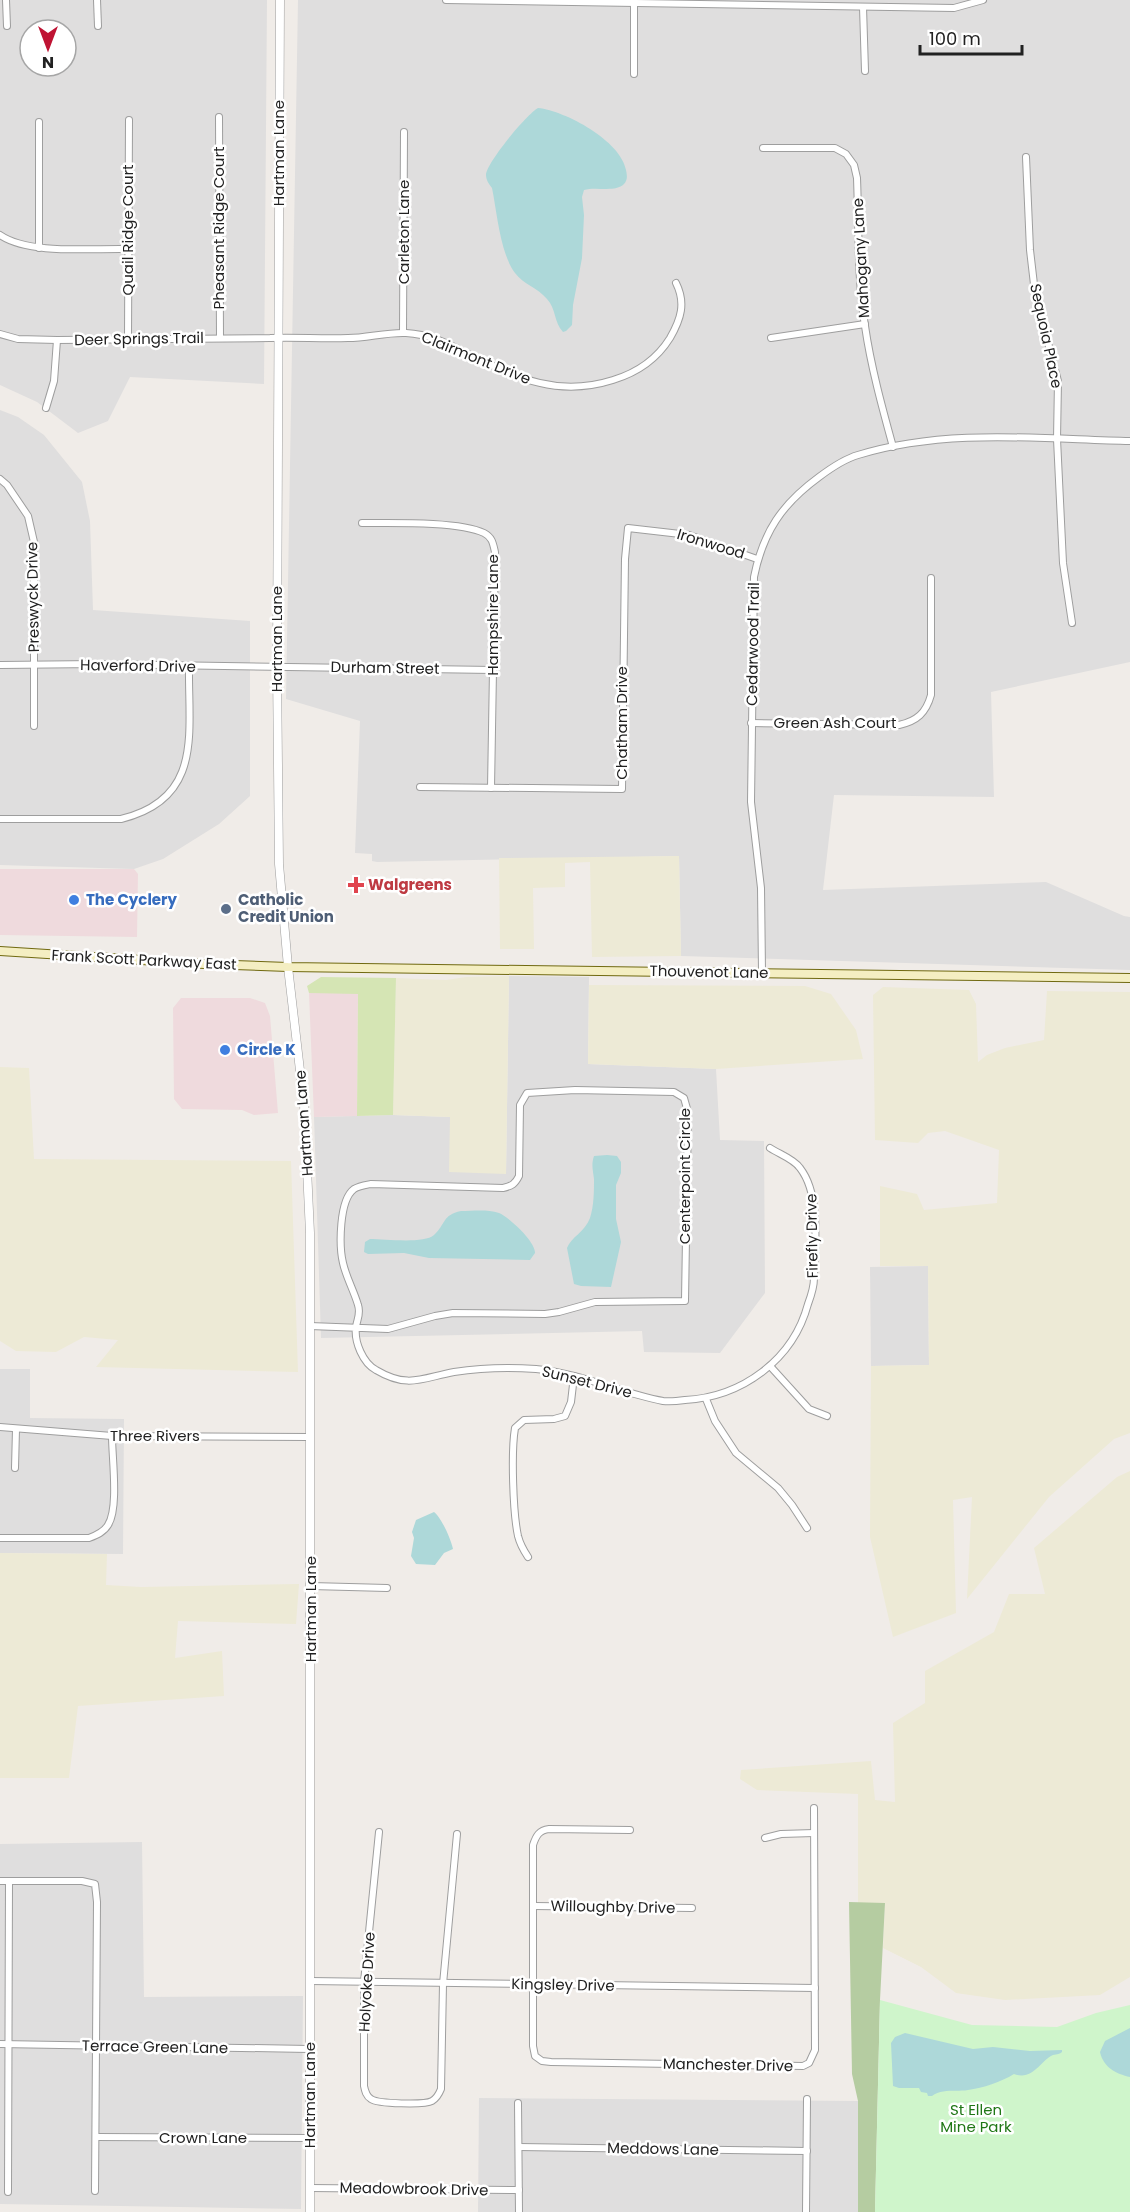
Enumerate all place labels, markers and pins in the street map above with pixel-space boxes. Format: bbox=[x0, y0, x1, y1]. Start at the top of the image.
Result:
place label: Walgreens bbox=[368, 874, 452, 895]
marker: Walgreens bbox=[349, 878, 363, 892]
place label: The Cyclery bbox=[86, 889, 177, 910]
place label: Catholic Credit Union bbox=[238, 889, 334, 927]
marker: The Cyclery bbox=[67, 893, 81, 907]
marker: Catholic Credit Union bbox=[219, 902, 233, 916]
place label: Circle K bbox=[237, 1039, 296, 1060]
marker: Circle K bbox=[218, 1043, 232, 1057]

